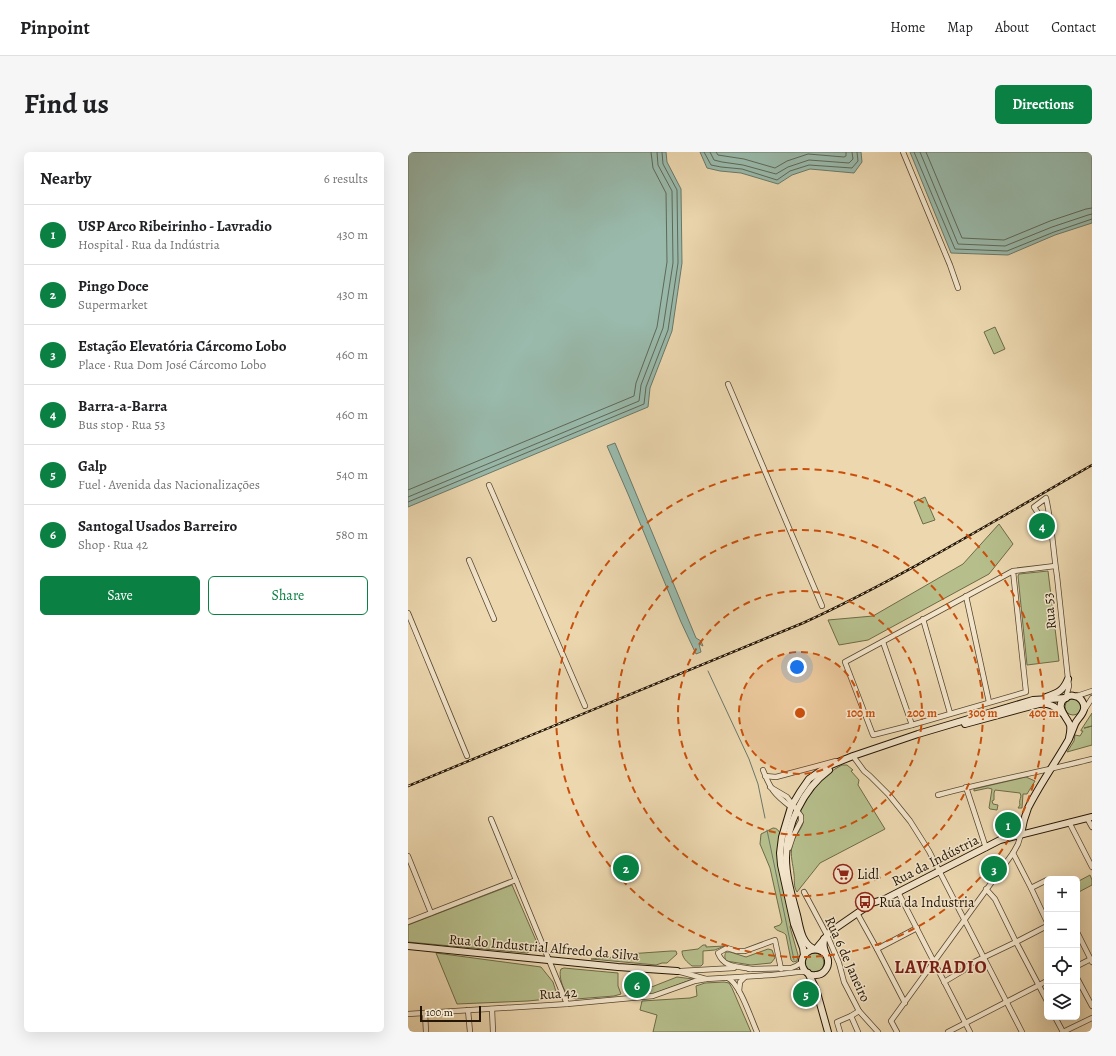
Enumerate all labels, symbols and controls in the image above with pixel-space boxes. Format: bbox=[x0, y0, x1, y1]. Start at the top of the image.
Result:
text: Pinpoint bbox=[20, 15, 90, 41]
text: Home bbox=[890, 18, 925, 37]
text: Map bbox=[947, 18, 973, 37]
text: About bbox=[995, 18, 1029, 37]
text: Contact bbox=[1051, 18, 1096, 37]
text: Find us bbox=[24, 85, 109, 123]
button: Directions bbox=[995, 85, 1092, 124]
text: Nearby bbox=[40, 167, 91, 190]
text: 6 results bbox=[324, 170, 368, 187]
text: USP Arco Ribeirinho - Lavradio bbox=[78, 216, 272, 236]
text: 1 bbox=[51, 226, 55, 243]
text: 430 m bbox=[336, 226, 368, 243]
text: Hospital · Rua da Indústria bbox=[78, 236, 220, 253]
text: Pingo Doce bbox=[78, 276, 149, 296]
text: 2 bbox=[50, 286, 56, 303]
text: 430 m bbox=[336, 286, 368, 303]
text: Supermarket bbox=[78, 296, 148, 313]
text: Estação Elevatória Cárcomo Lobo bbox=[78, 336, 286, 356]
text: 3 bbox=[50, 346, 56, 363]
text: 460 m bbox=[336, 346, 368, 363]
text: Place · Rua Dom José Cárcomo Lobo bbox=[78, 356, 266, 373]
text: Barra-a-Barra bbox=[78, 396, 168, 416]
text: 4 bbox=[50, 406, 56, 423]
text: 460 m bbox=[336, 406, 368, 423]
text: Bus stop · Rua 53 bbox=[78, 416, 165, 433]
text: Galp bbox=[78, 456, 107, 476]
text: 5 bbox=[50, 466, 56, 483]
text: 540 m bbox=[336, 466, 368, 483]
text: Fuel · Avenida das Nacionalizações bbox=[78, 476, 260, 493]
pin: 4 bbox=[1029, 511, 1055, 541]
text: Santogal Usados Barreiro bbox=[78, 516, 237, 536]
text: 6 bbox=[50, 526, 56, 543]
text: 580 m bbox=[336, 526, 368, 543]
text: Shop · Rua 42 bbox=[78, 536, 148, 553]
button: Save bbox=[40, 576, 200, 615]
button: Share bbox=[208, 576, 368, 615]
street label: Rua 53 bbox=[1038, 591, 1061, 630]
your location bbox=[787, 657, 807, 677]
text: 100 m bbox=[847, 705, 875, 721]
text: 200 m bbox=[907, 705, 937, 721]
text: 300 m bbox=[968, 705, 998, 721]
text: 400 m bbox=[1029, 705, 1059, 721]
centre of rings bbox=[793, 706, 807, 720]
pin: 1 bbox=[995, 810, 1021, 840]
street label: Rua da Indústria bbox=[888, 830, 983, 891]
pin: 2 bbox=[613, 853, 639, 883]
pin: 3 bbox=[981, 854, 1007, 884]
supermarket icon: Lidl bbox=[832, 863, 854, 885]
place label: Lidl bbox=[857, 865, 880, 884]
map controls bbox=[1044, 876, 1080, 1020]
button: + bbox=[1044, 876, 1080, 912]
bus stop icon: Rua da Industria bbox=[854, 891, 876, 913]
place label: Rua da Industria bbox=[879, 893, 975, 912]
button: − bbox=[1044, 912, 1080, 948]
street label: Rua 6 de Janeiro bbox=[820, 914, 875, 1005]
street label: Rua do Industrial Alfredo da Silva bbox=[448, 930, 640, 965]
button: locate bbox=[1044, 948, 1080, 984]
district label: LAVRADIO bbox=[894, 955, 988, 979]
pin: 6 bbox=[624, 970, 650, 1000]
pin: 5 bbox=[793, 979, 819, 1009]
street label: Rua 42 bbox=[538, 983, 578, 1004]
button: layers bbox=[1044, 984, 1080, 1020]
scale bar bbox=[420, 1004, 481, 1023]
text: 100 m bbox=[426, 1005, 453, 1020]

